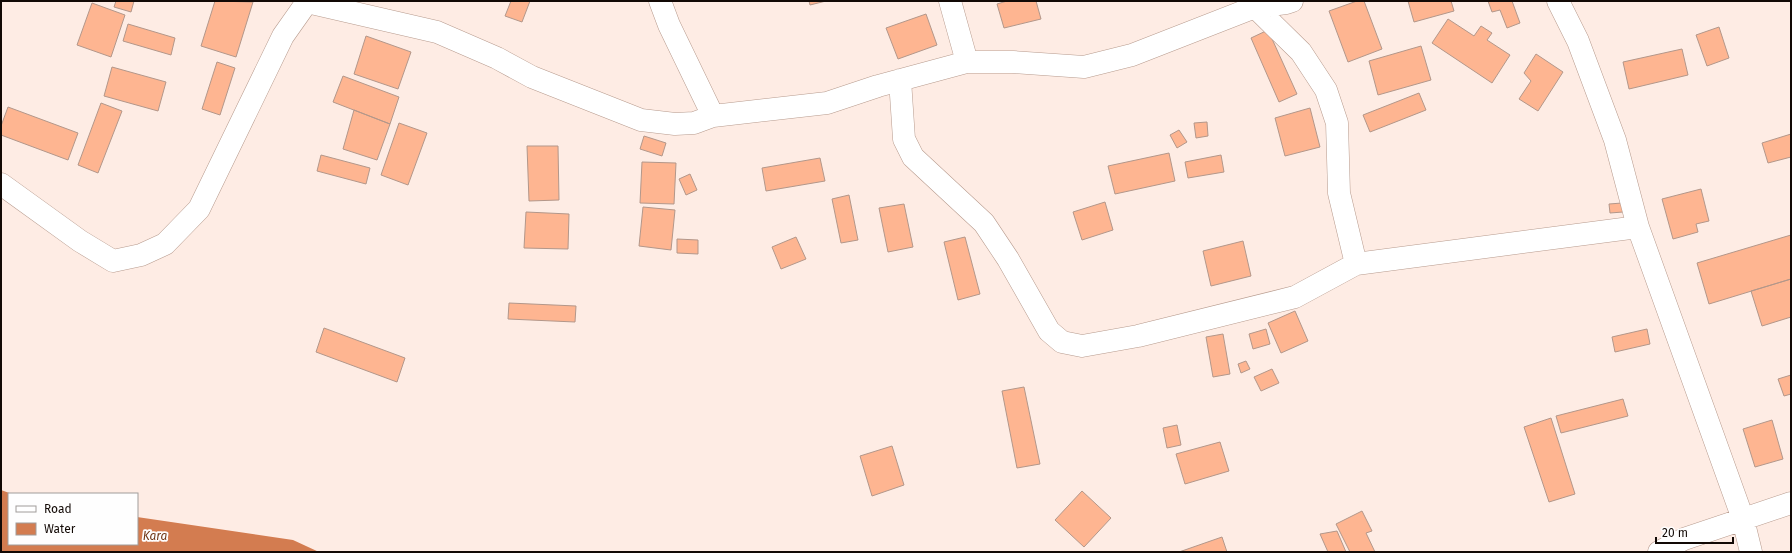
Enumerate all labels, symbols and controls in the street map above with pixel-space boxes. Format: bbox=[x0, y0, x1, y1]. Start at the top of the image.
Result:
legend bbox=[8, 493, 138, 545]
text: Road bbox=[44, 502, 72, 516]
scale bar bbox=[1656, 519, 1733, 545]
text: Water bbox=[44, 522, 76, 536]
text: 20 m bbox=[1662, 526, 1688, 540]
water label: Kara bbox=[143, 529, 168, 543]

